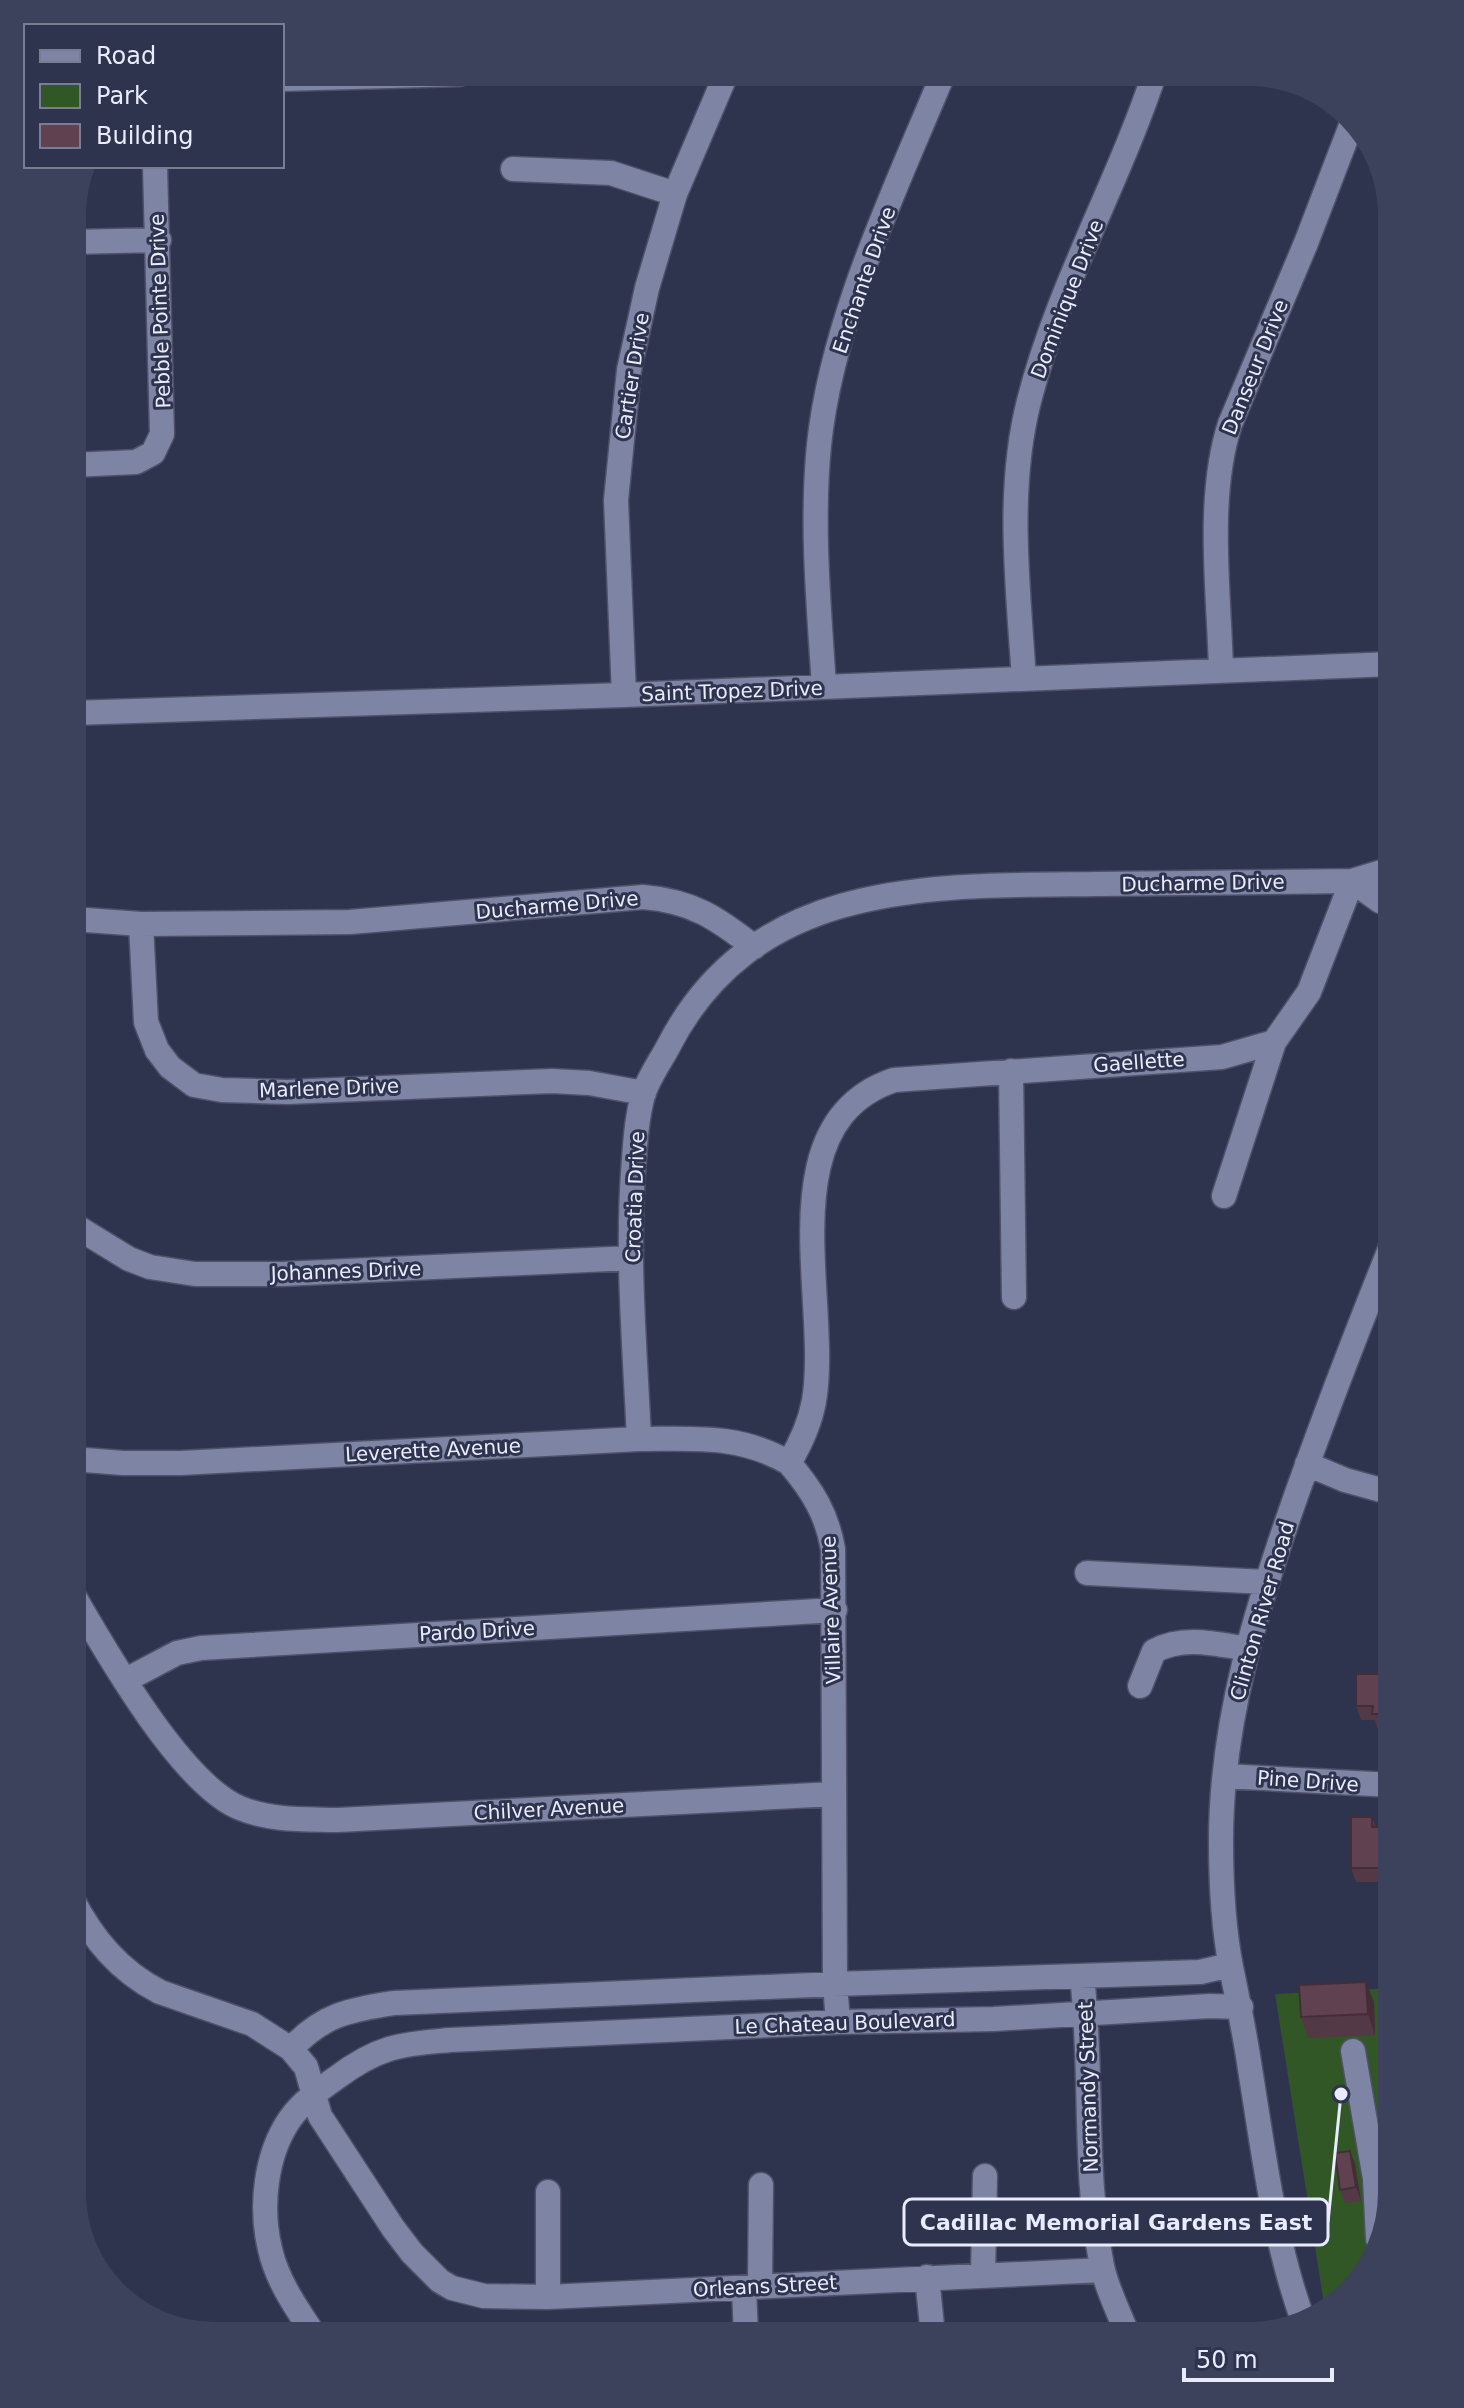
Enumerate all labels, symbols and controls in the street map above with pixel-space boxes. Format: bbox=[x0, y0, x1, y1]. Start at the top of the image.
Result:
legend bbox=[24, 24, 284, 168]
text: Road bbox=[96, 42, 156, 70]
text: Park bbox=[96, 82, 148, 110]
text: Building bbox=[96, 122, 193, 150]
street label: Enchante Drive bbox=[828, 203, 900, 357]
street label: Pebble Pointe Drive bbox=[145, 213, 175, 409]
street label: Dominique Drive bbox=[1026, 216, 1108, 382]
street label: Danseur Drive bbox=[1217, 296, 1293, 438]
street label: Cartier Drive bbox=[610, 311, 654, 441]
street label: Saint Tropez Drive bbox=[641, 676, 823, 706]
street label: Ducharme Drive bbox=[1121, 870, 1285, 896]
street label: Ducharme Drive bbox=[475, 886, 639, 924]
street label: Gaellette bbox=[1093, 1047, 1185, 1077]
street label: Marlene Drive bbox=[258, 1074, 400, 1102]
street label: Croatia Drive bbox=[621, 1131, 649, 1263]
street label: Johannes Drive bbox=[268, 1256, 422, 1286]
street label: Leverette Avenue bbox=[345, 1433, 521, 1467]
street label: Clinton River Road bbox=[1225, 1519, 1299, 1703]
street label: Villaire Avenue bbox=[816, 1535, 846, 1685]
street label: Pardo Drive bbox=[418, 1616, 536, 1646]
street label: Pine Drive bbox=[1256, 1765, 1360, 1797]
street label: Chilver Avenue bbox=[473, 1793, 625, 1825]
street label: Normandy Street bbox=[1073, 2001, 1103, 2173]
street label: Le Chateau Boulevard bbox=[734, 2007, 956, 2039]
callout: Cadillac Memorial Gardens East bbox=[904, 2199, 1328, 2245]
text: Cadillac Memorial Gardens East bbox=[920, 2210, 1313, 2235]
street label: Orleans Street bbox=[692, 2270, 838, 2302]
scale bar bbox=[1184, 2332, 1332, 2382]
text: 50 m bbox=[1196, 2346, 1258, 2374]

